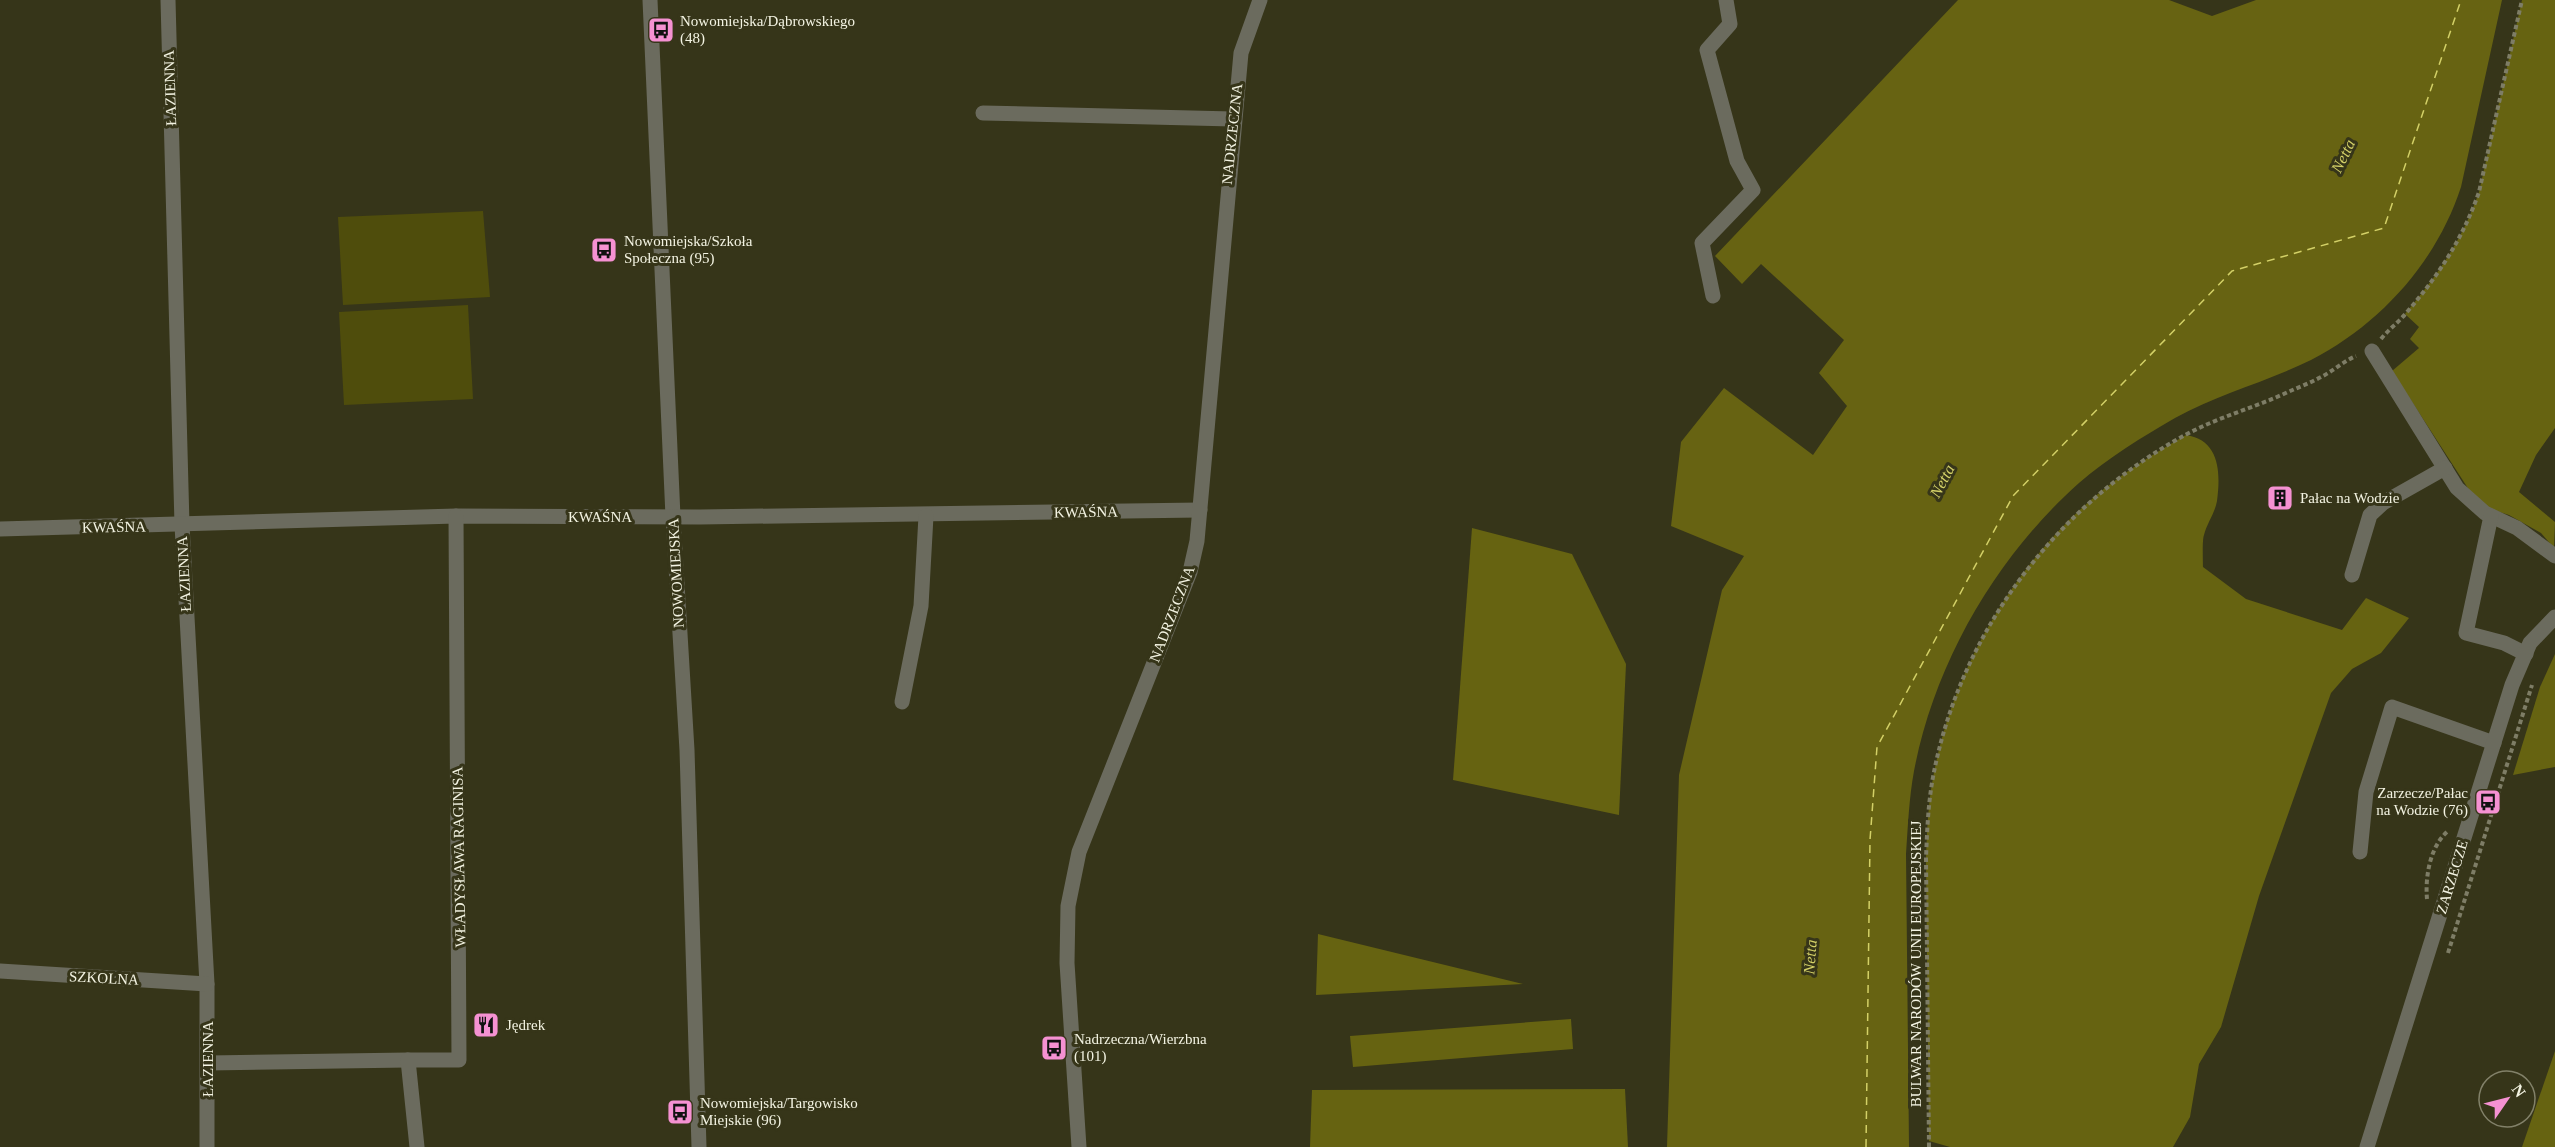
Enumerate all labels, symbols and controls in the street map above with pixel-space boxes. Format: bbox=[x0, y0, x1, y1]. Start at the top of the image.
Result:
place label: Nowomiejska/Dąbrowskiego (48) bbox=[680, 13, 855, 47]
bus stop icon: Nowomiejska/Dąbrowskiego (48) bbox=[646, 15, 676, 45]
street label: ŁAZIENNA bbox=[161, 50, 179, 126]
street label: NADRZECZNA bbox=[1219, 82, 1245, 185]
water label: Netta bbox=[2327, 137, 2358, 176]
place label: Nowomiejska/Szkoła Społeczna (95) bbox=[624, 233, 753, 267]
bus stop icon: Nowomiejska/Szkoła Społeczna (95) bbox=[589, 235, 619, 265]
water label: Netta bbox=[1926, 462, 1958, 501]
building icon: Pałac na Wodzie bbox=[2265, 483, 2295, 513]
place label: Pałac na Wodzie bbox=[2300, 490, 2400, 506]
street label: KWAŚNA bbox=[1054, 503, 1118, 521]
street label: KWAŚNA bbox=[568, 509, 632, 525]
street label: NOWOMIEJSKA bbox=[665, 517, 687, 628]
street label: KWAŚNA bbox=[82, 518, 146, 536]
street label: ŁAZIENNA bbox=[174, 536, 194, 612]
street label: NADRZECZNA bbox=[1146, 564, 1198, 664]
street label: WŁADYSŁAWA RAGINISA bbox=[449, 766, 469, 948]
place label: Zarzecze/Pałac na Wodzie (76) bbox=[2376, 785, 2468, 819]
bus stop icon: Zarzecze/Pałac na Wodzie (76) bbox=[2473, 787, 2503, 817]
street label: BULWAR NARODÓW UNII EUROPEJSKIEJ bbox=[1908, 821, 1924, 1107]
street label: ZARZECZE bbox=[2433, 838, 2471, 916]
water label: Netta bbox=[1800, 939, 1820, 976]
street label: SZKOLNA bbox=[69, 968, 140, 988]
restaurant icon: Jędrek bbox=[471, 1010, 501, 1040]
place label: Jędrek bbox=[506, 1017, 546, 1033]
street label: ŁAZIENNA bbox=[200, 1021, 216, 1097]
place label: Nadrzeczna/Wierzbna (101) bbox=[1074, 1031, 1207, 1065]
bus stop icon: Nadrzeczna/Wierzbna (101) bbox=[1039, 1033, 1069, 1063]
north arrow bbox=[2477, 1069, 2537, 1129]
text: N bbox=[2509, 1081, 2529, 1101]
place label: Nowomiejska/Targowisko Miejskie (96) bbox=[700, 1095, 858, 1129]
bus stop icon: Nowomiejska/Targowisko Miejskie (96) bbox=[665, 1097, 695, 1127]

